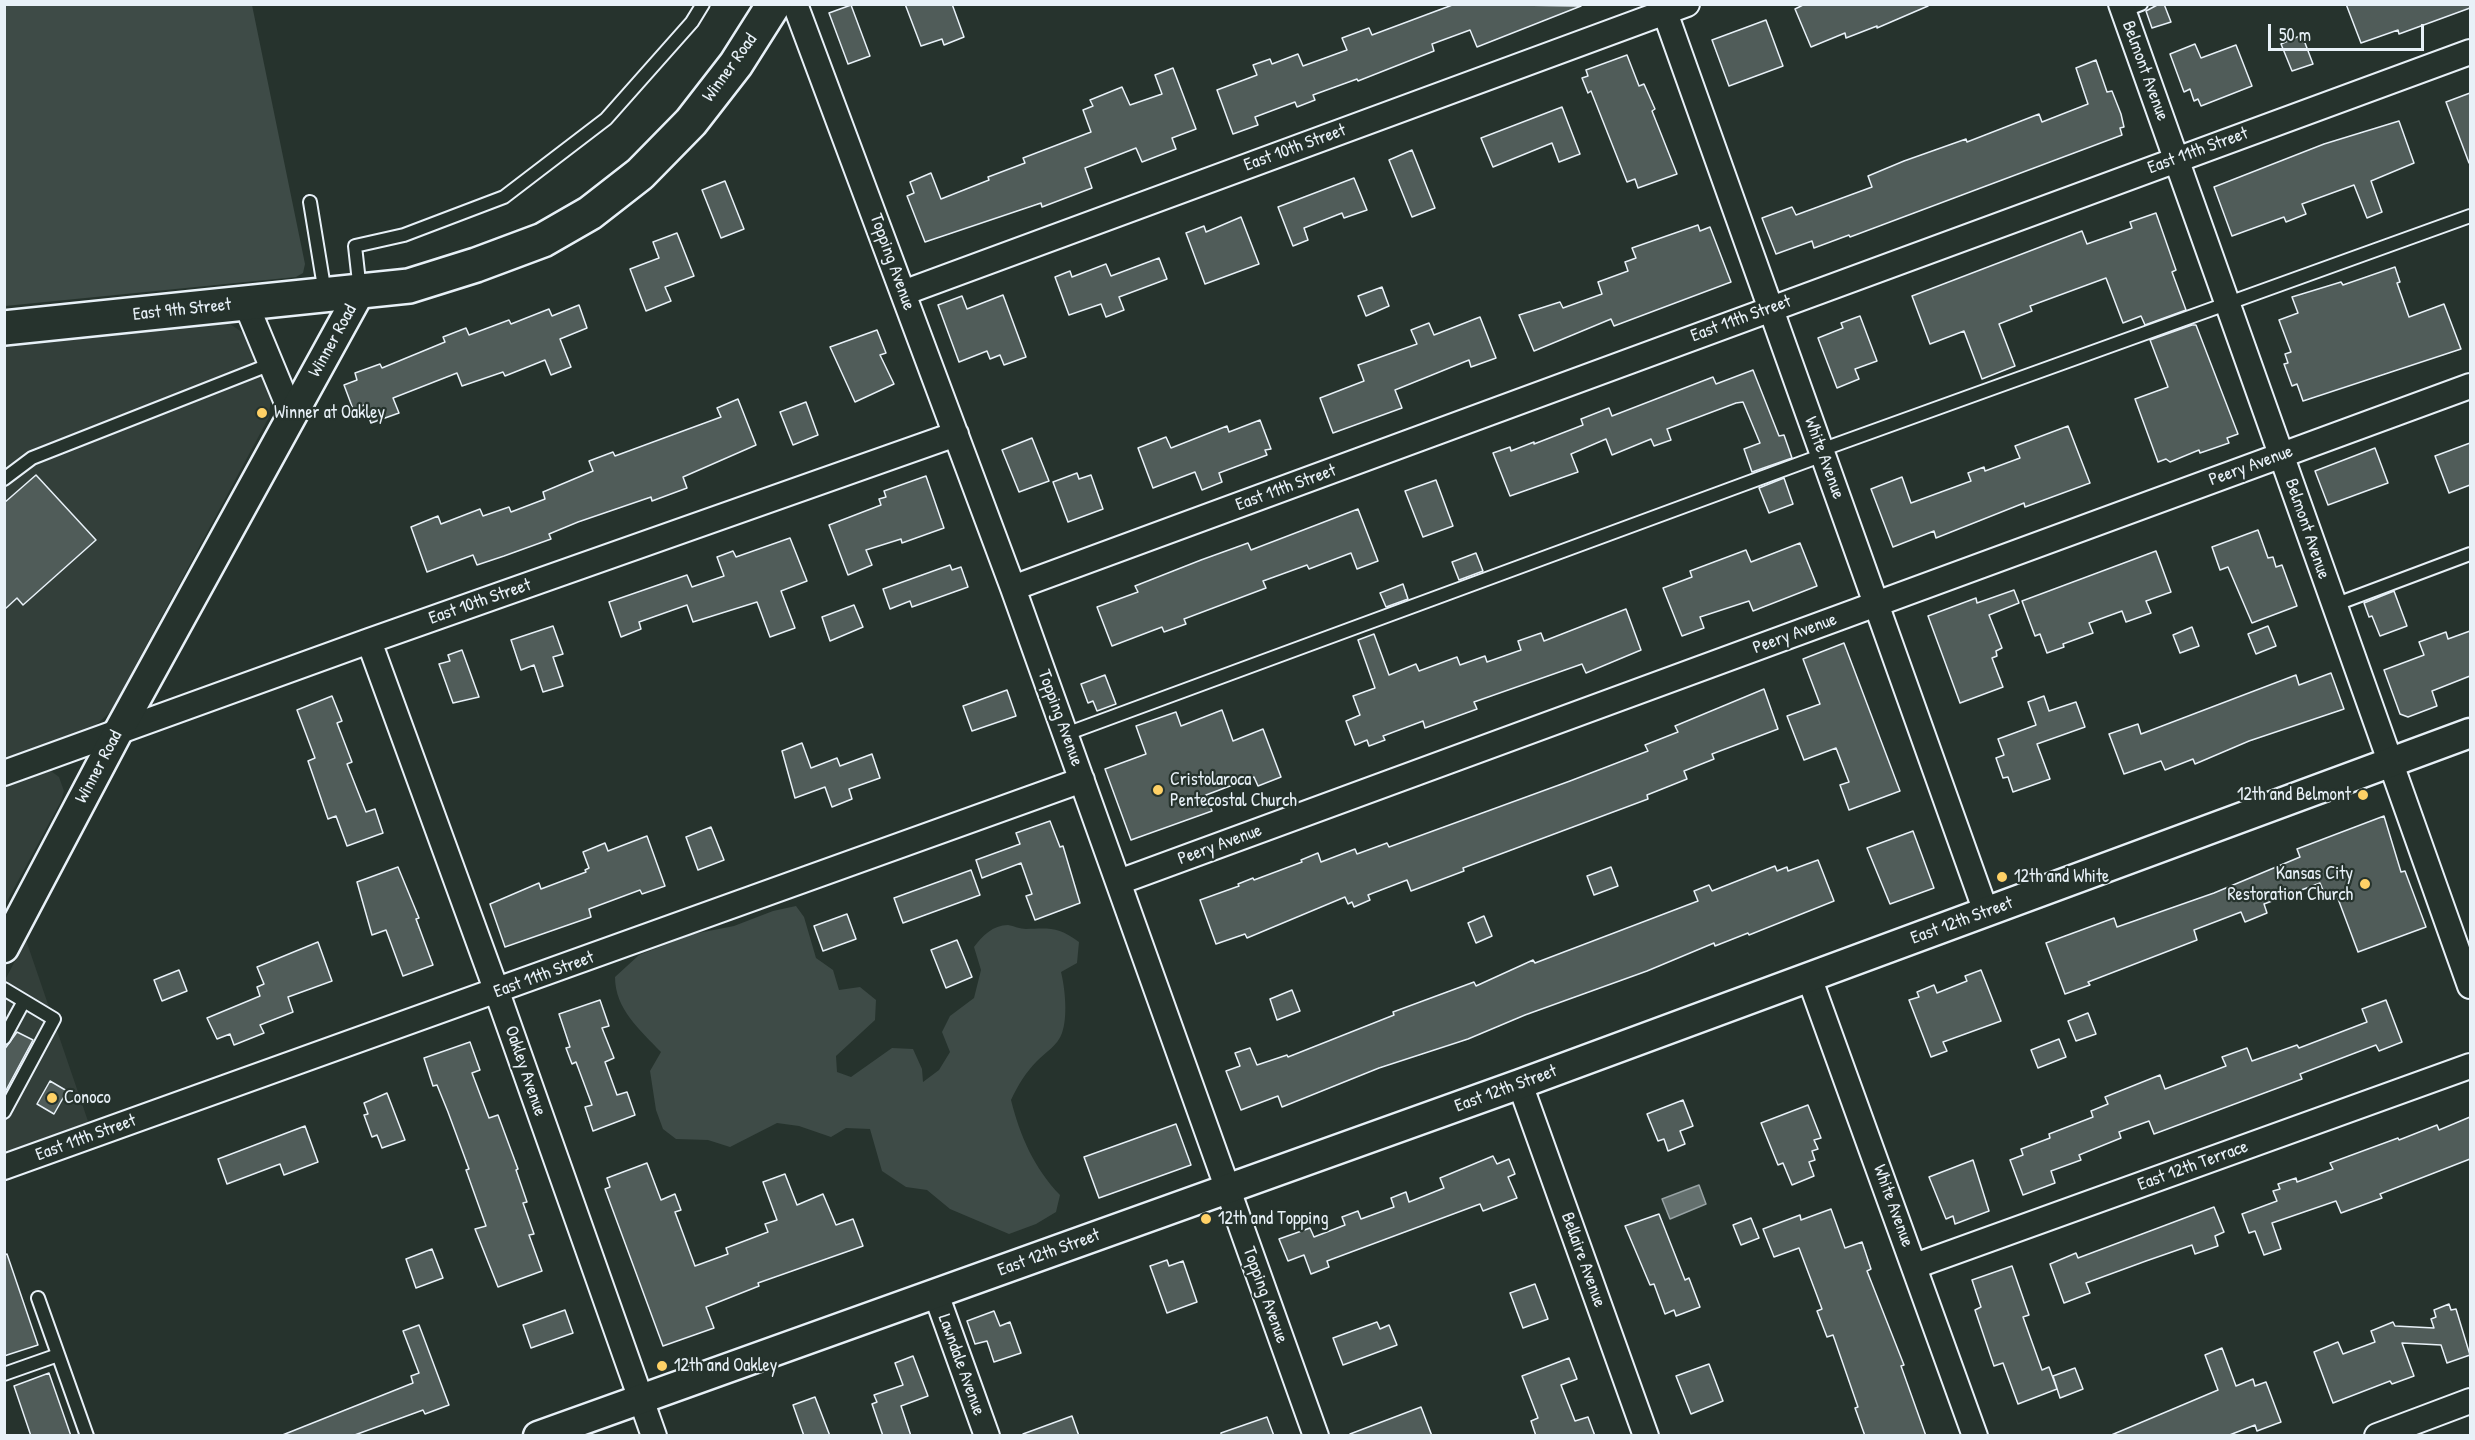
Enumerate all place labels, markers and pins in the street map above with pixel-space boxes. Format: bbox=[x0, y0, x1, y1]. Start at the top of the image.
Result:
place label: Winner at Oakley bbox=[274, 402, 385, 424]
marker: Winner at Oakley bbox=[255, 406, 269, 420]
place label: Cristolaroca Pentecostal Church bbox=[1170, 769, 1297, 812]
marker: Cristolaroca Pentecostal Church bbox=[1151, 783, 1165, 797]
place label: 12th and Belmont bbox=[2237, 784, 2351, 806]
marker: 12th and Belmont bbox=[2356, 788, 2370, 802]
place label: Kansas City Restoration Church bbox=[2227, 863, 2353, 906]
place label: 12th and White bbox=[2014, 866, 2109, 888]
marker: 12th and White bbox=[1995, 870, 2009, 884]
marker: Kansas City Restoration Church bbox=[2358, 877, 2372, 891]
place label: Conoco bbox=[64, 1087, 111, 1109]
marker: Conoco bbox=[45, 1091, 59, 1105]
place label: 12th and Topping bbox=[1218, 1208, 1328, 1230]
marker: 12th and Topping bbox=[1199, 1212, 1213, 1226]
place label: 12th and Oakley bbox=[674, 1355, 777, 1377]
marker: 12th and Oakley bbox=[655, 1359, 669, 1373]

